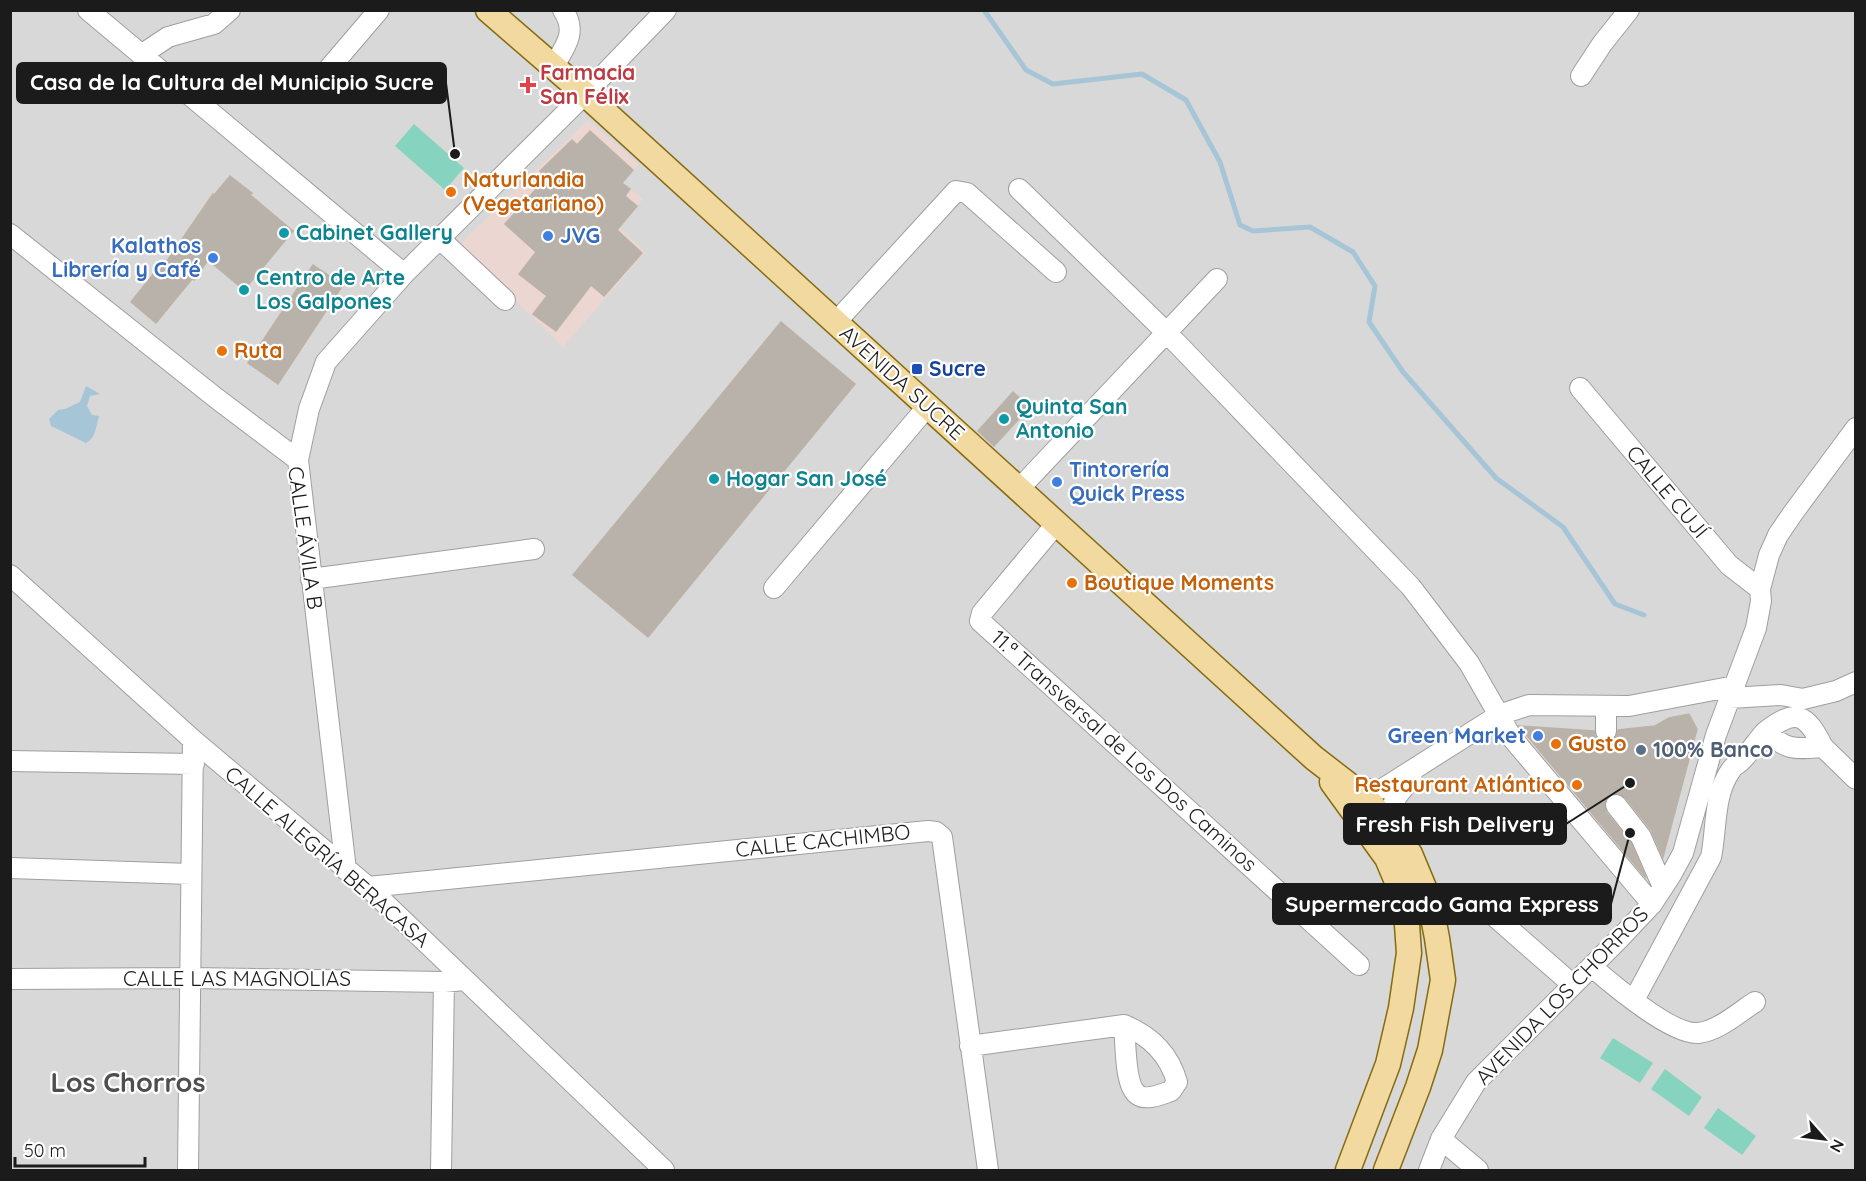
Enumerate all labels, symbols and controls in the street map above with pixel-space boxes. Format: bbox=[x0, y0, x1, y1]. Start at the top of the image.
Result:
place label: Farmacia San Félix bbox=[540, 59, 635, 109]
callout: Casa de la Cultura del Municipio Sucre bbox=[17, 63, 446, 103]
text: Casa de la Cultura del Municipio Sucre bbox=[30, 68, 434, 96]
marker: Farmacia San Félix bbox=[521, 78, 535, 92]
place label: Naturlandia (Vegetariano) bbox=[463, 166, 604, 216]
marker: Naturlandia (Vegetariano) bbox=[444, 185, 458, 199]
place label: Cabinet Gallery bbox=[296, 219, 453, 245]
place label: JVG bbox=[560, 222, 600, 248]
marker: Cabinet Gallery bbox=[277, 226, 291, 240]
marker: JVG bbox=[541, 229, 555, 243]
place label: Kalathos Librería y Café bbox=[51, 232, 201, 282]
marker: Kalathos Librería y Café bbox=[206, 251, 220, 265]
place label: Centro de Arte Los Galpones bbox=[256, 264, 405, 314]
marker: Centro de Arte Los Galpones bbox=[237, 283, 251, 297]
street label: AVENIDA SUCRE bbox=[835, 319, 970, 445]
place label: Ruta bbox=[234, 337, 282, 363]
marker: Ruta bbox=[215, 344, 229, 358]
place label: Sucre bbox=[929, 355, 986, 381]
marker: Sucre bbox=[910, 362, 924, 376]
place label: Quinta San Antonio bbox=[1016, 393, 1128, 443]
marker: Quinta San Antonio bbox=[997, 412, 1011, 426]
street label: CALLE CUJÍ bbox=[1621, 440, 1715, 544]
place label: Tintorería Quick Press bbox=[1069, 456, 1185, 506]
street label: CALLE ÁVILA B bbox=[283, 465, 329, 611]
place label: Hogar San José bbox=[726, 465, 887, 491]
marker: Hogar San José bbox=[707, 472, 721, 486]
marker: Tintorería Quick Press bbox=[1050, 475, 1064, 489]
place label: Boutique Moments bbox=[1084, 569, 1274, 595]
marker: Boutique Moments bbox=[1065, 576, 1079, 590]
street label: 11.ª Transversal de Los Dos Caminos bbox=[986, 624, 1263, 877]
place label: Green Market bbox=[1388, 722, 1526, 748]
marker: Green Market bbox=[1531, 729, 1545, 743]
place label: Gusto bbox=[1568, 730, 1627, 756]
place label: 100% Banco bbox=[1653, 736, 1773, 762]
marker: Gusto bbox=[1549, 737, 1563, 751]
marker: 100% Banco bbox=[1634, 743, 1648, 757]
street label: CALLE ALEGRÍA BERACASA bbox=[220, 760, 435, 952]
place label: Restaurant Atlántico bbox=[1354, 771, 1565, 797]
marker: Restaurant Atlántico bbox=[1570, 778, 1584, 792]
callout: Fresh Fish Delivery bbox=[1344, 804, 1566, 844]
text: Fresh Fish Delivery bbox=[1356, 810, 1554, 838]
street label: CALLE CACHIMBO bbox=[734, 818, 912, 862]
callout: Supermercado Gama Express bbox=[1273, 884, 1611, 924]
text: Supermercado Gama Express bbox=[1285, 890, 1599, 918]
street label: AVENIDA LOS CHORROS bbox=[1469, 901, 1653, 1090]
street label: CALLE LAS MAGNOLIAS bbox=[123, 965, 351, 991]
district label: Los Chorros bbox=[51, 1065, 205, 1099]
north arrow bbox=[1794, 1109, 1854, 1169]
scale bar bbox=[15, 1130, 146, 1168]
text: N bbox=[1826, 1136, 1849, 1156]
text: 50 m bbox=[24, 1139, 66, 1162]

